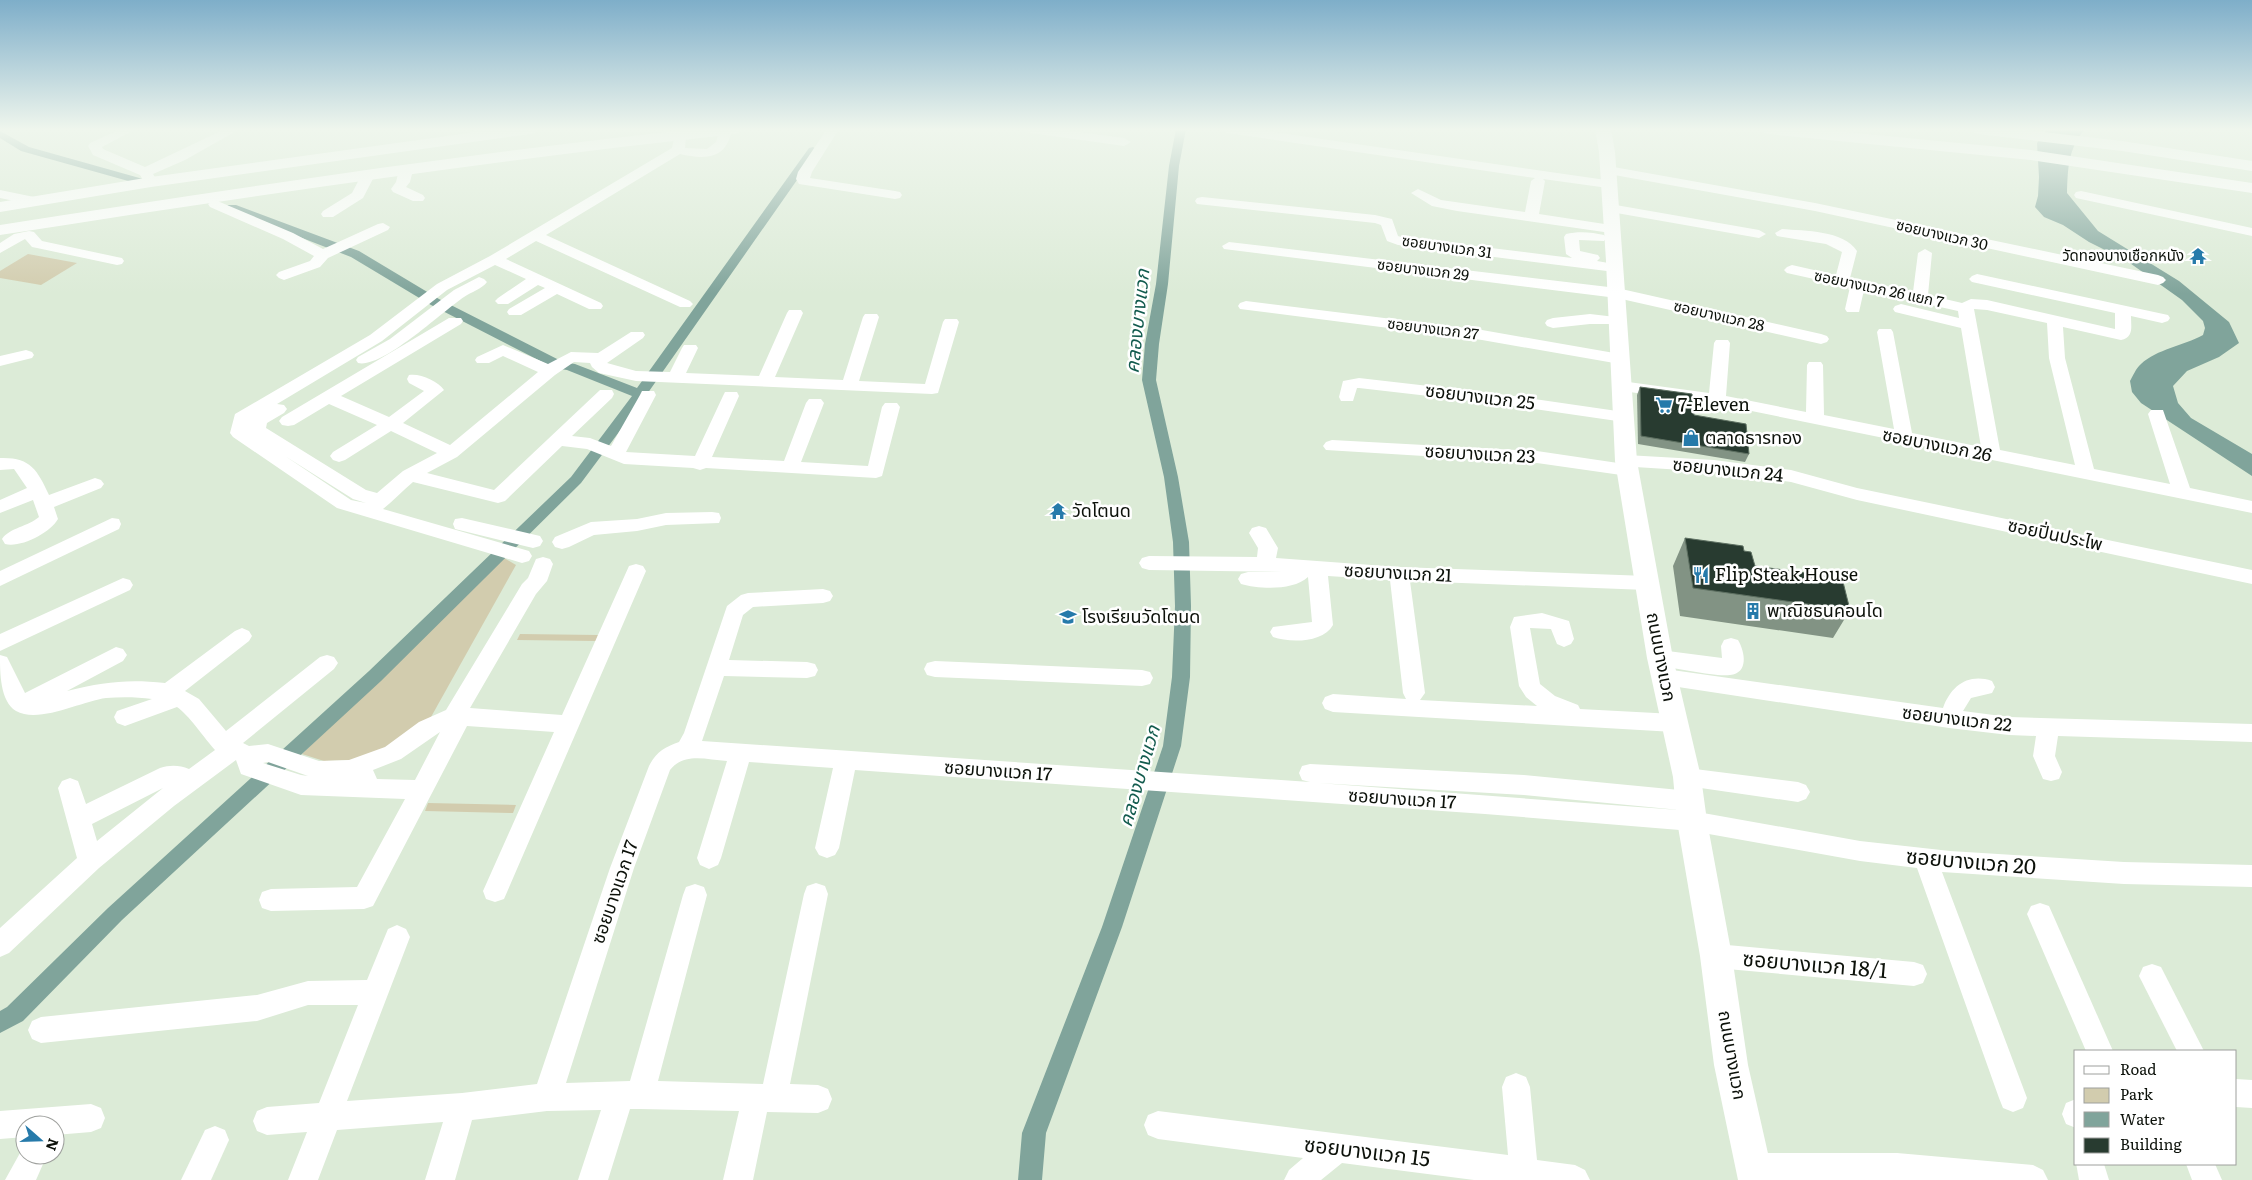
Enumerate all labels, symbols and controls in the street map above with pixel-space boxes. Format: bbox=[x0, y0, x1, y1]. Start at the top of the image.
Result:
street label: ซอยบางแวก 30 bbox=[1894, 212, 1991, 255]
street label: ซอยบางแวก 31 bbox=[1401, 228, 1494, 263]
place label: วัดทองบางเชือกหนัง bbox=[2062, 243, 2184, 266]
temple icon: วัดทองบางเชือกหนัง bbox=[2188, 246, 2208, 266]
street label: ซอยบางแวก 29 bbox=[1376, 251, 1471, 286]
street label: ซอยบางแวก 26 แยก 7 bbox=[1812, 263, 1947, 313]
water label: คลองบางแวก bbox=[1117, 267, 1155, 374]
street label: ซอยบางแวก 28 bbox=[1672, 293, 1767, 336]
street label: ซอยบางแวก 27 bbox=[1386, 310, 1481, 345]
street label: ซอยบางแวก 25 bbox=[1424, 375, 1537, 416]
place label: 7-Eleven bbox=[1678, 390, 1750, 417]
supermarket icon: 7-Eleven bbox=[1654, 395, 1674, 415]
street label: ซอยบางแวก 26 bbox=[1880, 420, 1995, 467]
place label: ตลาดธารทอง bbox=[1705, 423, 1802, 450]
shop icon: ตลาดธารทอง bbox=[1681, 428, 1701, 448]
street label: ซอยบางแวก 23 bbox=[1424, 436, 1536, 469]
street label: ซอยบางแวก 24 bbox=[1671, 449, 1785, 488]
place label: วัดโตนด bbox=[1072, 496, 1131, 523]
temple icon: วัดโตนด bbox=[1048, 501, 1068, 521]
street label: ซอยปิ่นประไพ bbox=[2005, 510, 2105, 557]
street label: ซอยบางแวก 21 bbox=[1343, 555, 1453, 588]
place label: Flip Steak House bbox=[1715, 560, 1858, 587]
restaurant icon: Flip Steak House bbox=[1691, 565, 1711, 585]
place label: พาณิชธนคอนโด bbox=[1767, 596, 1883, 623]
building icon: พาณิชธนคอนโด bbox=[1743, 601, 1763, 621]
place label: โรงเรียนวัดโตนด bbox=[1082, 602, 1200, 629]
school or university icon: โรงเรียนวัดโตนด bbox=[1058, 607, 1078, 627]
street label: ถนนบางแวก bbox=[1641, 610, 1684, 704]
street label: ซอยบางแวก 22 bbox=[1901, 697, 2014, 738]
water label: คลองบางแวก bbox=[1110, 721, 1166, 830]
street label: ซอยบางแวก 17 bbox=[943, 752, 1053, 787]
street label: ซอยบางแวก 17 bbox=[1347, 780, 1457, 815]
street label: ซอยบางแวก 17 bbox=[583, 836, 644, 947]
street label: ซอยบางแวก 20 bbox=[1905, 838, 2037, 881]
street label: ซอยบางแวก 18/1 bbox=[1742, 941, 1889, 984]
street label: ถนนบางแวก bbox=[1712, 1008, 1755, 1102]
legend bbox=[2074, 1050, 2237, 1165]
text: Road bbox=[2120, 1057, 2156, 1080]
text: Park bbox=[2120, 1082, 2154, 1105]
text: Water bbox=[2120, 1107, 2165, 1130]
north arrow bbox=[15, 1115, 65, 1165]
street label: ซอยบางแวก 15 bbox=[1303, 1126, 1432, 1173]
text: Building bbox=[2120, 1132, 2182, 1155]
text: N bbox=[42, 1136, 65, 1154]

